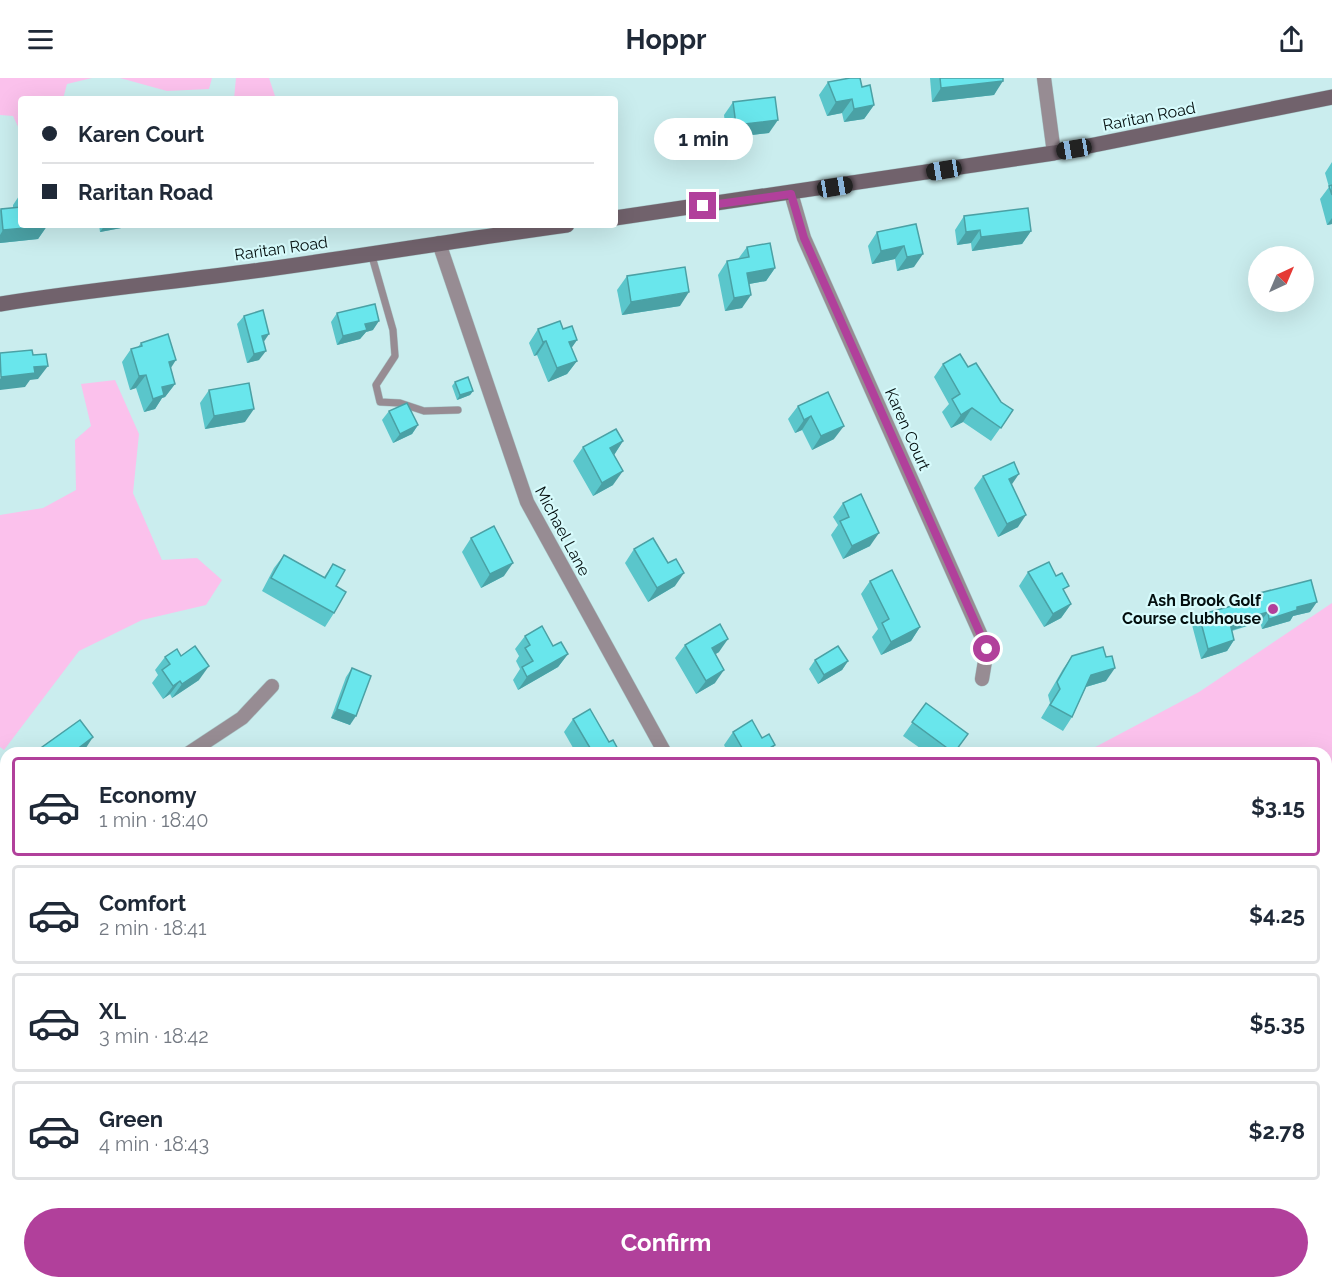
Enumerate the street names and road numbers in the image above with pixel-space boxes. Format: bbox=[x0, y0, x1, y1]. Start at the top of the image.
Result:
street label: Raritan Road bbox=[1101, 98, 1197, 135]
street label: Raritan Road bbox=[233, 233, 329, 264]
street label: Karen Court bbox=[881, 385, 934, 474]
street label: Michael Lane bbox=[531, 483, 594, 579]

